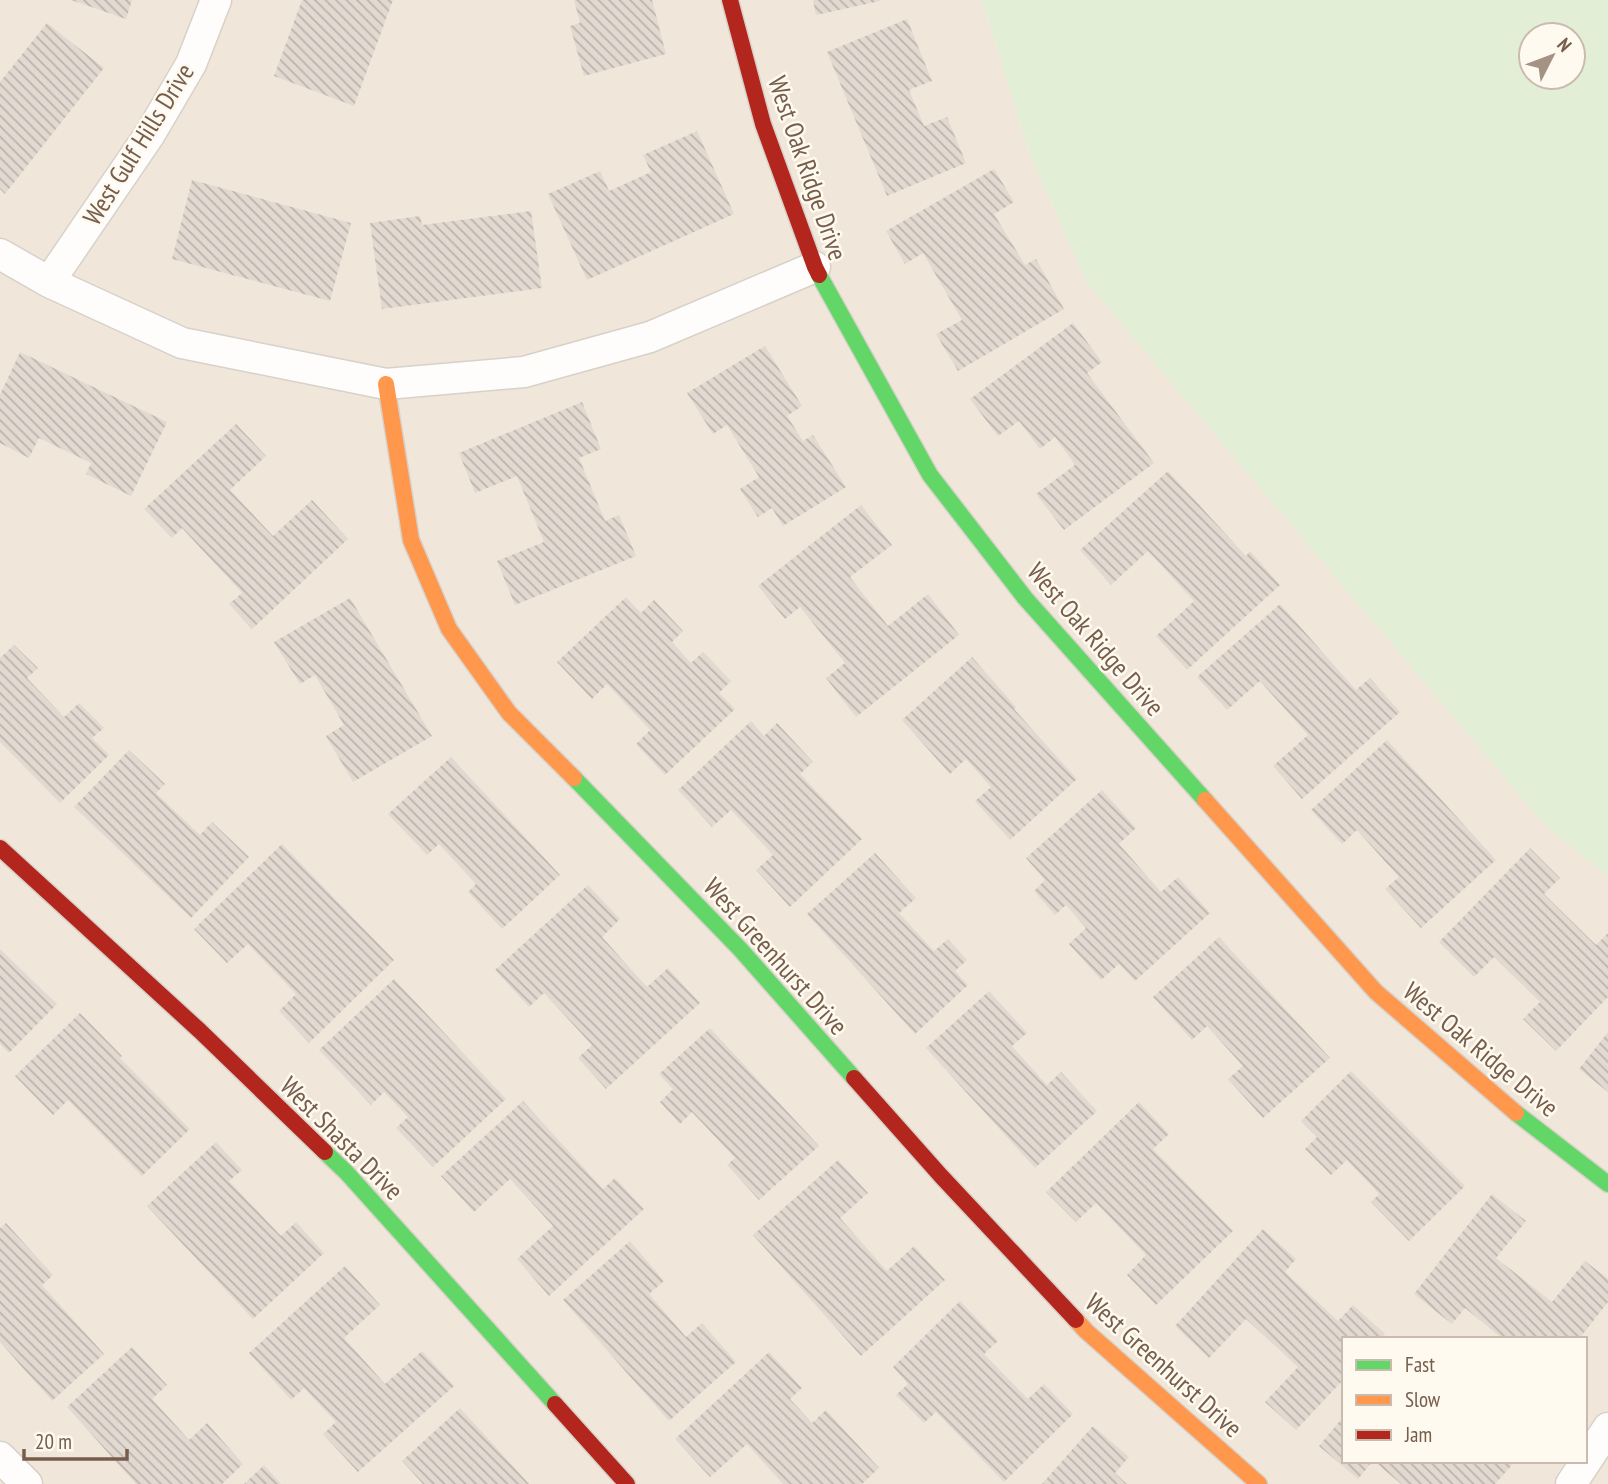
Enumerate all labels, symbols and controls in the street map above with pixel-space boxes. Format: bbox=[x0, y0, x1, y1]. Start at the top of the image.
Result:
north arrow bbox=[1517, 21, 1587, 91]
text: N bbox=[1552, 33, 1577, 56]
street label: West Gulf Hills Drive bbox=[75, 57, 201, 231]
street label: West Oak Ridge Drive bbox=[761, 72, 855, 264]
street label: West Oak Ridge Drive bbox=[1020, 556, 1172, 722]
street label: West Greenhurst Drive bbox=[697, 871, 855, 1041]
street label: West Oak Ridge Drive bbox=[1397, 974, 1565, 1124]
street label: West Shasta Drive bbox=[273, 1069, 411, 1207]
street label: West Greenhurst Drive bbox=[1079, 1286, 1249, 1444]
legend bbox=[1342, 1337, 1587, 1463]
text: Fast bbox=[1405, 1351, 1435, 1378]
text: Slow bbox=[1405, 1386, 1441, 1413]
scale bar bbox=[24, 1418, 128, 1462]
text: Jam bbox=[1404, 1421, 1432, 1448]
text: 20 m bbox=[35, 1428, 72, 1455]

